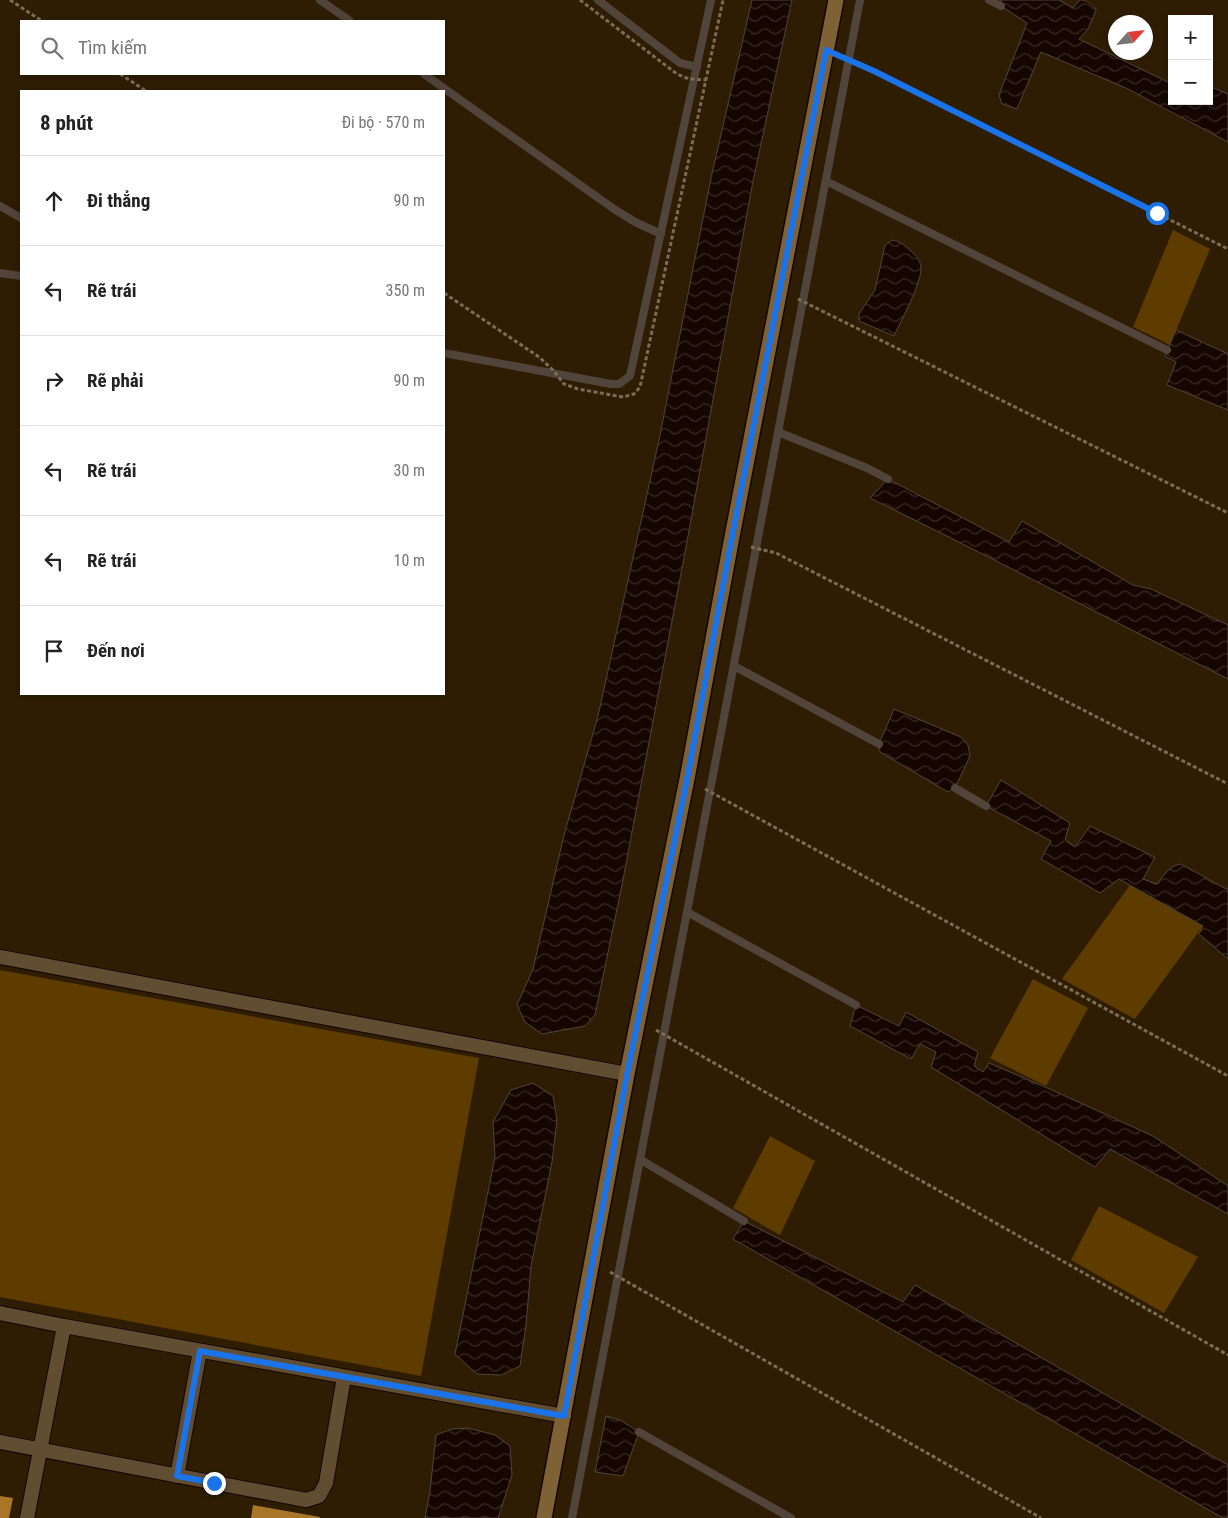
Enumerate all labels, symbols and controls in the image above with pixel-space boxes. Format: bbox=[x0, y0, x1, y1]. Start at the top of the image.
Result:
north arrow bbox=[1108, 15, 1153, 60]
map controls bbox=[1168, 15, 1213, 105]
button: + bbox=[1168, 15, 1213, 60]
search box bbox=[20, 20, 445, 75]
icon: search bbox=[38, 34, 66, 62]
text: Tìm kiếm bbox=[78, 36, 147, 59]
button: − bbox=[1168, 60, 1213, 105]
text: 8 phút bbox=[40, 111, 93, 135]
text: Đi bộ · 570 m bbox=[342, 113, 425, 132]
icon: ahead bbox=[40, 187, 68, 215]
text: Đi thẳng bbox=[87, 189, 150, 212]
text: 90 m bbox=[393, 191, 425, 210]
route start bbox=[1146, 202, 1169, 225]
icon: left bbox=[40, 277, 68, 305]
text: Rẽ trái bbox=[87, 279, 137, 302]
text: 350 m bbox=[386, 281, 425, 300]
icon: right bbox=[40, 367, 68, 395]
text: Rẽ phải bbox=[87, 369, 143, 392]
text: 90 m bbox=[393, 371, 425, 390]
icon: left bbox=[40, 457, 68, 485]
text: Rẽ trái bbox=[87, 459, 137, 482]
text: 30 m bbox=[393, 461, 425, 480]
icon: left bbox=[40, 547, 68, 575]
text: Rẽ trái bbox=[87, 549, 137, 572]
text: 10 m bbox=[393, 551, 425, 570]
icon: arrive bbox=[40, 637, 68, 665]
text: Đến nơi bbox=[87, 639, 145, 662]
route end bbox=[203, 1472, 226, 1495]

